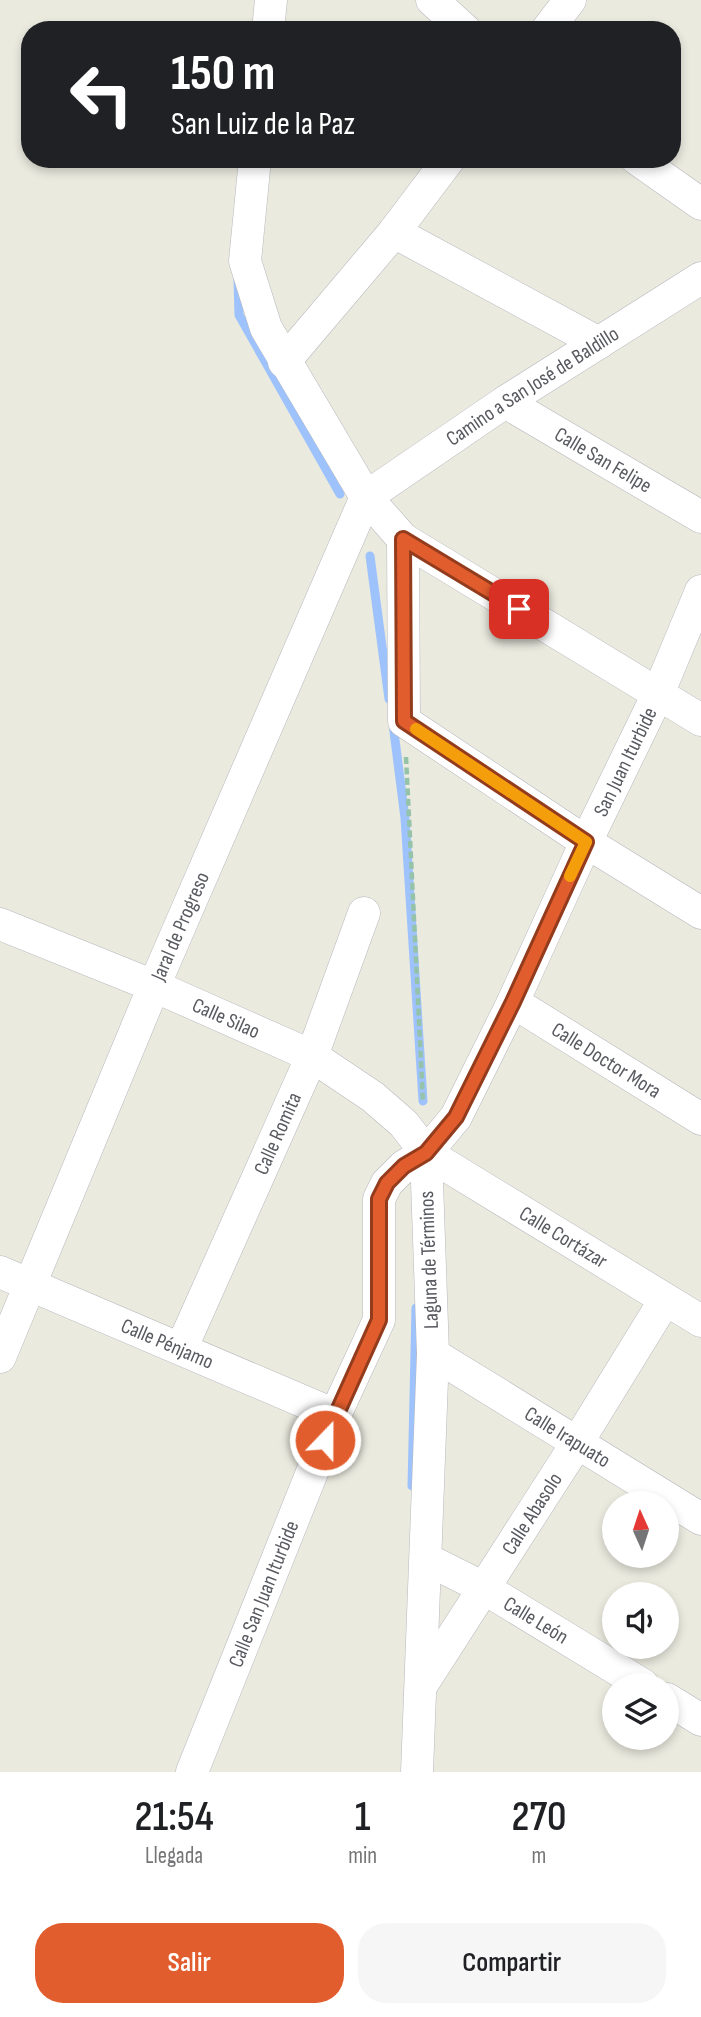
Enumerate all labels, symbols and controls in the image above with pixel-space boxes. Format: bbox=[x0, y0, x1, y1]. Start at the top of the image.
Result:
text: 150 m bbox=[171, 45, 275, 104]
icon: left bbox=[56, 49, 147, 140]
text: San Luiz de la Paz bbox=[171, 105, 355, 144]
street label: Camino a San José de Baldillo bbox=[441, 321, 623, 451]
street label: Calle San Felipe bbox=[550, 421, 656, 498]
pin bbox=[489, 579, 549, 639]
icon: arrive bbox=[500, 590, 538, 628]
street label: San Juan Iturbide bbox=[588, 703, 662, 820]
street label: Jaral de Progreso bbox=[145, 868, 215, 985]
street label: Calle Silao bbox=[189, 992, 264, 1044]
street label: Calle Doctor Mora bbox=[547, 1017, 666, 1104]
street label: Calle Romita bbox=[248, 1088, 307, 1178]
street label: Laguna de Términos bbox=[414, 1191, 444, 1329]
street label: Calle Cortázar bbox=[515, 1201, 612, 1273]
street label: Calle Pénjamo bbox=[117, 1313, 217, 1374]
street label: Calle Irapuato bbox=[520, 1401, 615, 1473]
position arrow bbox=[288, 1403, 362, 1477]
street label: Calle Abasolo bbox=[496, 1468, 567, 1559]
north arrow bbox=[602, 1491, 679, 1568]
map controls bbox=[602, 1491, 679, 1750]
street label: Calle San Juan Iturbide bbox=[223, 1517, 304, 1671]
button: sound bbox=[602, 1582, 679, 1659]
street label: Calle León bbox=[499, 1591, 573, 1649]
button: layers bbox=[602, 1673, 679, 1750]
text: 21:54 bbox=[135, 1792, 214, 1843]
text: 1 bbox=[355, 1792, 370, 1843]
text: 270 bbox=[512, 1792, 566, 1843]
text: Llegada bbox=[145, 1842, 203, 1870]
text: min bbox=[348, 1842, 377, 1870]
text: m bbox=[532, 1842, 546, 1870]
button: Salir bbox=[35, 1923, 344, 2003]
button: Compartir bbox=[358, 1923, 666, 2003]

